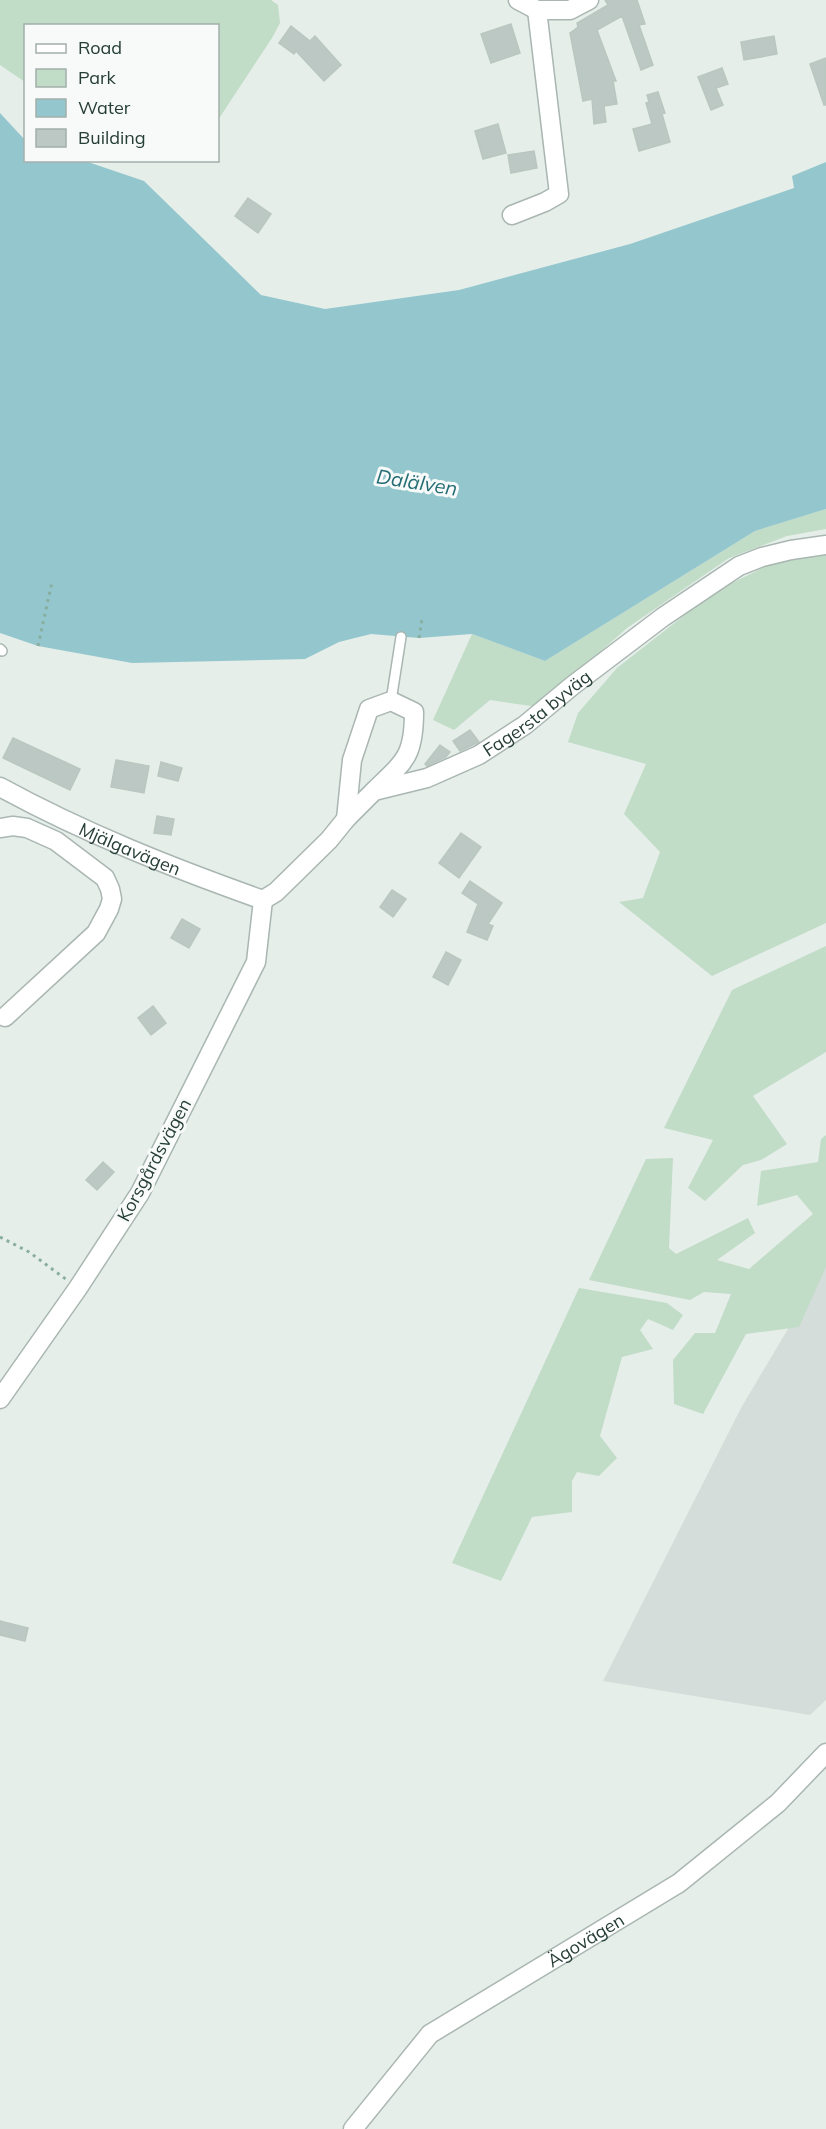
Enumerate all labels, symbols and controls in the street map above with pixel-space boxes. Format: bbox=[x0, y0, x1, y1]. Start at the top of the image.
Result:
legend bbox=[24, 24, 219, 162]
text: Road bbox=[78, 36, 122, 59]
text: Park bbox=[78, 66, 117, 89]
text: Water bbox=[78, 96, 131, 119]
text: Building bbox=[78, 126, 146, 149]
water label: Dalälven bbox=[375, 463, 459, 501]
street label: Fagersta byväg bbox=[478, 664, 595, 761]
street label: Mjälgavägen bbox=[76, 817, 184, 880]
street label: Korsgårdsvägen bbox=[112, 1095, 196, 1225]
street label: Ägovägen bbox=[543, 1908, 628, 1972]

